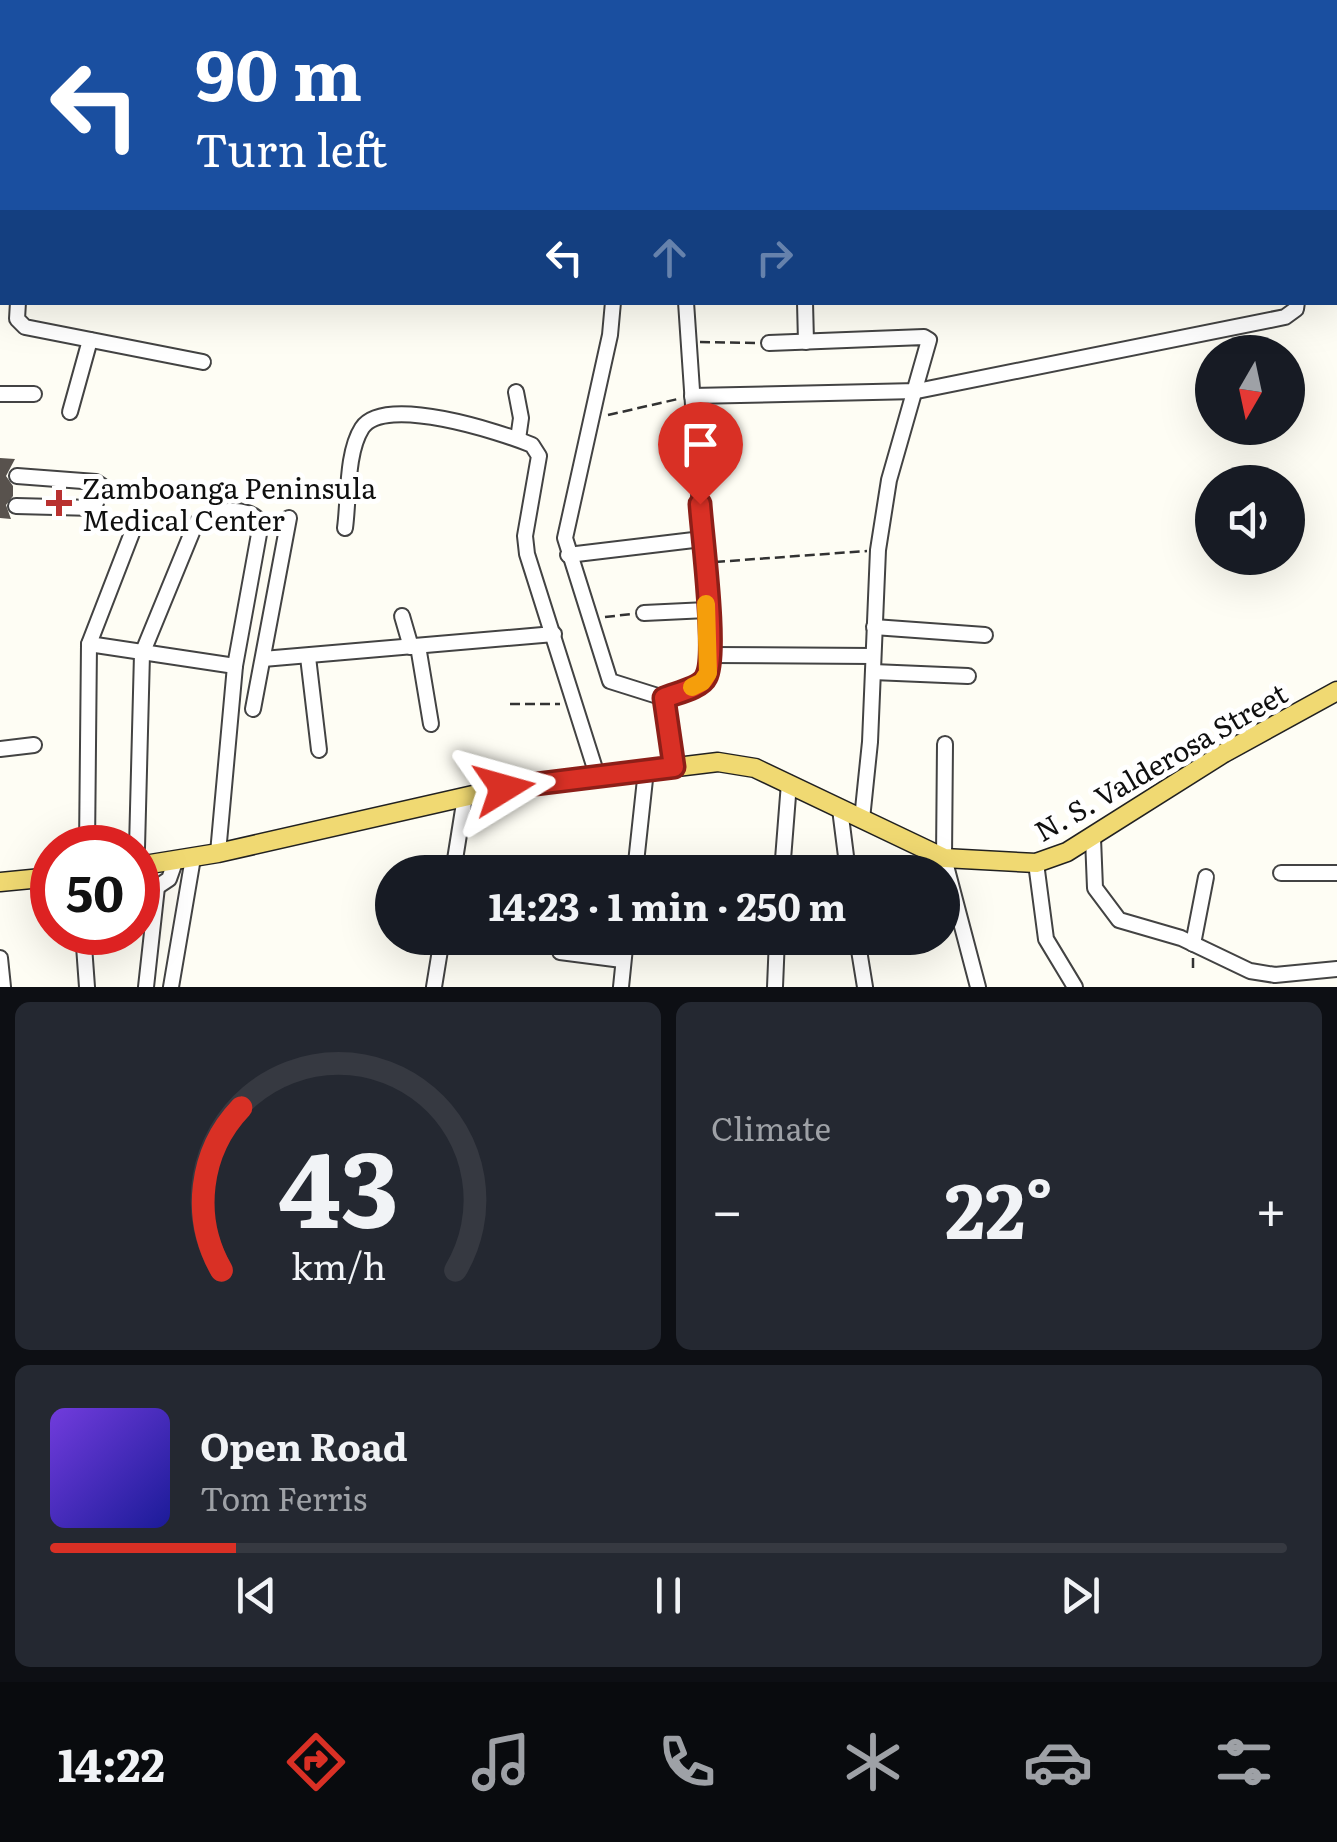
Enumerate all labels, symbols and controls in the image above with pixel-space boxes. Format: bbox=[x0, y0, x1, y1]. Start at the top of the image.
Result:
text: 90 m bbox=[195, 19, 362, 123]
icon: left bbox=[30, 40, 160, 170]
text: Turn left bbox=[195, 114, 387, 181]
icon: left bbox=[537, 230, 592, 285]
icon: ahead bbox=[642, 230, 697, 285]
icon: right bbox=[747, 230, 802, 285]
north arrow bbox=[1195, 335, 1305, 445]
map controls bbox=[1195, 335, 1305, 575]
pin bbox=[658, 402, 743, 505]
icon: arrive bbox=[673, 417, 728, 472]
button: sound bbox=[1195, 465, 1305, 575]
place label: Zamboanga Peninsula Medical Center bbox=[82, 466, 376, 540]
marker: Zamboanga Peninsula Medical Center bbox=[46, 490, 72, 516]
street label: N. S. Valderosa Street bbox=[1026, 671, 1295, 851]
position arrow bbox=[452, 736, 556, 840]
speed limit sign: 50 bbox=[30, 825, 160, 955]
text: 14:23 · 1 min · 250 m bbox=[489, 876, 846, 933]
text: Climate bbox=[711, 1103, 831, 1151]
text: 43 bbox=[278, 1106, 398, 1260]
text: 22° bbox=[945, 1151, 1053, 1262]
text: − bbox=[711, 1166, 743, 1248]
text: + bbox=[1255, 1166, 1287, 1248]
text: km/h bbox=[290, 1238, 386, 1291]
text: Open Road bbox=[200, 1416, 408, 1473]
text: Tom Ferris bbox=[200, 1473, 367, 1521]
icon: previous bbox=[229, 1568, 284, 1623]
icon: pause bbox=[641, 1568, 696, 1623]
icon: next bbox=[1053, 1568, 1108, 1623]
icon: directions bbox=[281, 1727, 351, 1797]
icon: music bbox=[466, 1727, 536, 1797]
icon: phone bbox=[652, 1727, 722, 1797]
icon: climate bbox=[838, 1727, 908, 1797]
icon: car bbox=[1023, 1727, 1093, 1797]
icon: filters bbox=[1209, 1727, 1279, 1797]
text: 14:22 bbox=[58, 1729, 165, 1796]

